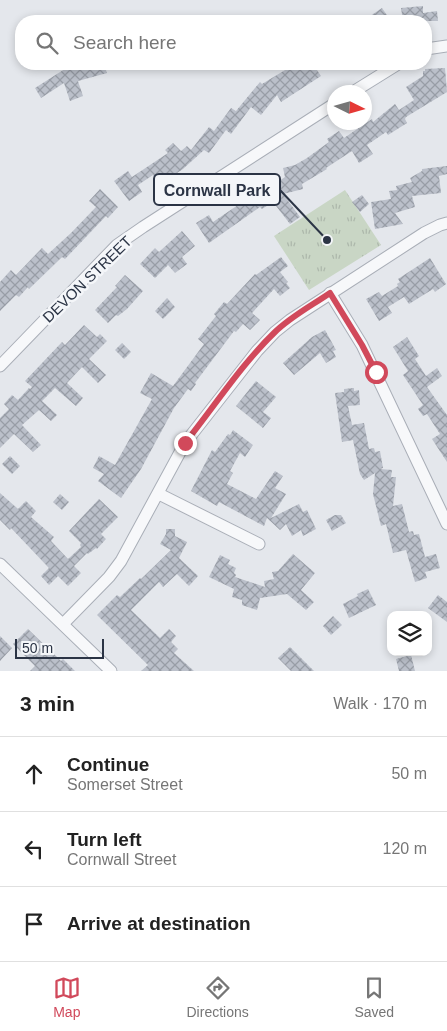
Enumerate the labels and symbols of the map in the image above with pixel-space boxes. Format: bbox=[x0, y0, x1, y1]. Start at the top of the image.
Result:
north arrow bbox=[327, 85, 372, 130]
callout: Cornwall Park bbox=[154, 174, 280, 205]
text: Cornwall Park bbox=[164, 182, 270, 199]
street label: DEVON STREET bbox=[39, 232, 135, 326]
route start bbox=[365, 361, 388, 384]
route end bbox=[174, 432, 197, 455]
scale bar bbox=[15, 636, 104, 659]

